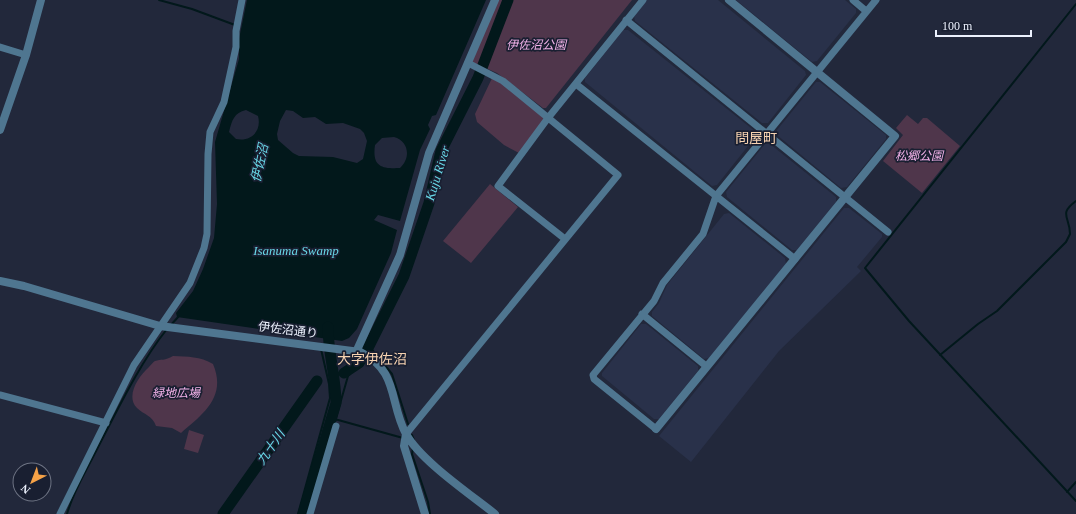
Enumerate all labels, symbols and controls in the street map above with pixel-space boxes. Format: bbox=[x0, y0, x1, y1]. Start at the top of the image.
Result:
scale bar bbox=[936, 12, 1031, 38]
text: 100 m bbox=[942, 19, 973, 33]
park label: 伊佐沼公園 bbox=[506, 38, 568, 52]
district label: 問屋町 bbox=[735, 131, 777, 146]
water label: 伊佐沼 bbox=[248, 141, 271, 184]
water label: Kuju River bbox=[422, 143, 453, 203]
park label: 松郷公園 bbox=[895, 149, 945, 163]
water label: Isanuma Swamp bbox=[252, 243, 339, 258]
street label: 伊佐沼通り bbox=[257, 319, 319, 341]
district label: 大字伊佐沼 bbox=[337, 352, 407, 367]
park label: 緑地広場 bbox=[152, 386, 202, 400]
water label: 九十川 bbox=[253, 425, 289, 468]
north arrow bbox=[12, 462, 52, 502]
text: N bbox=[18, 482, 32, 497]

